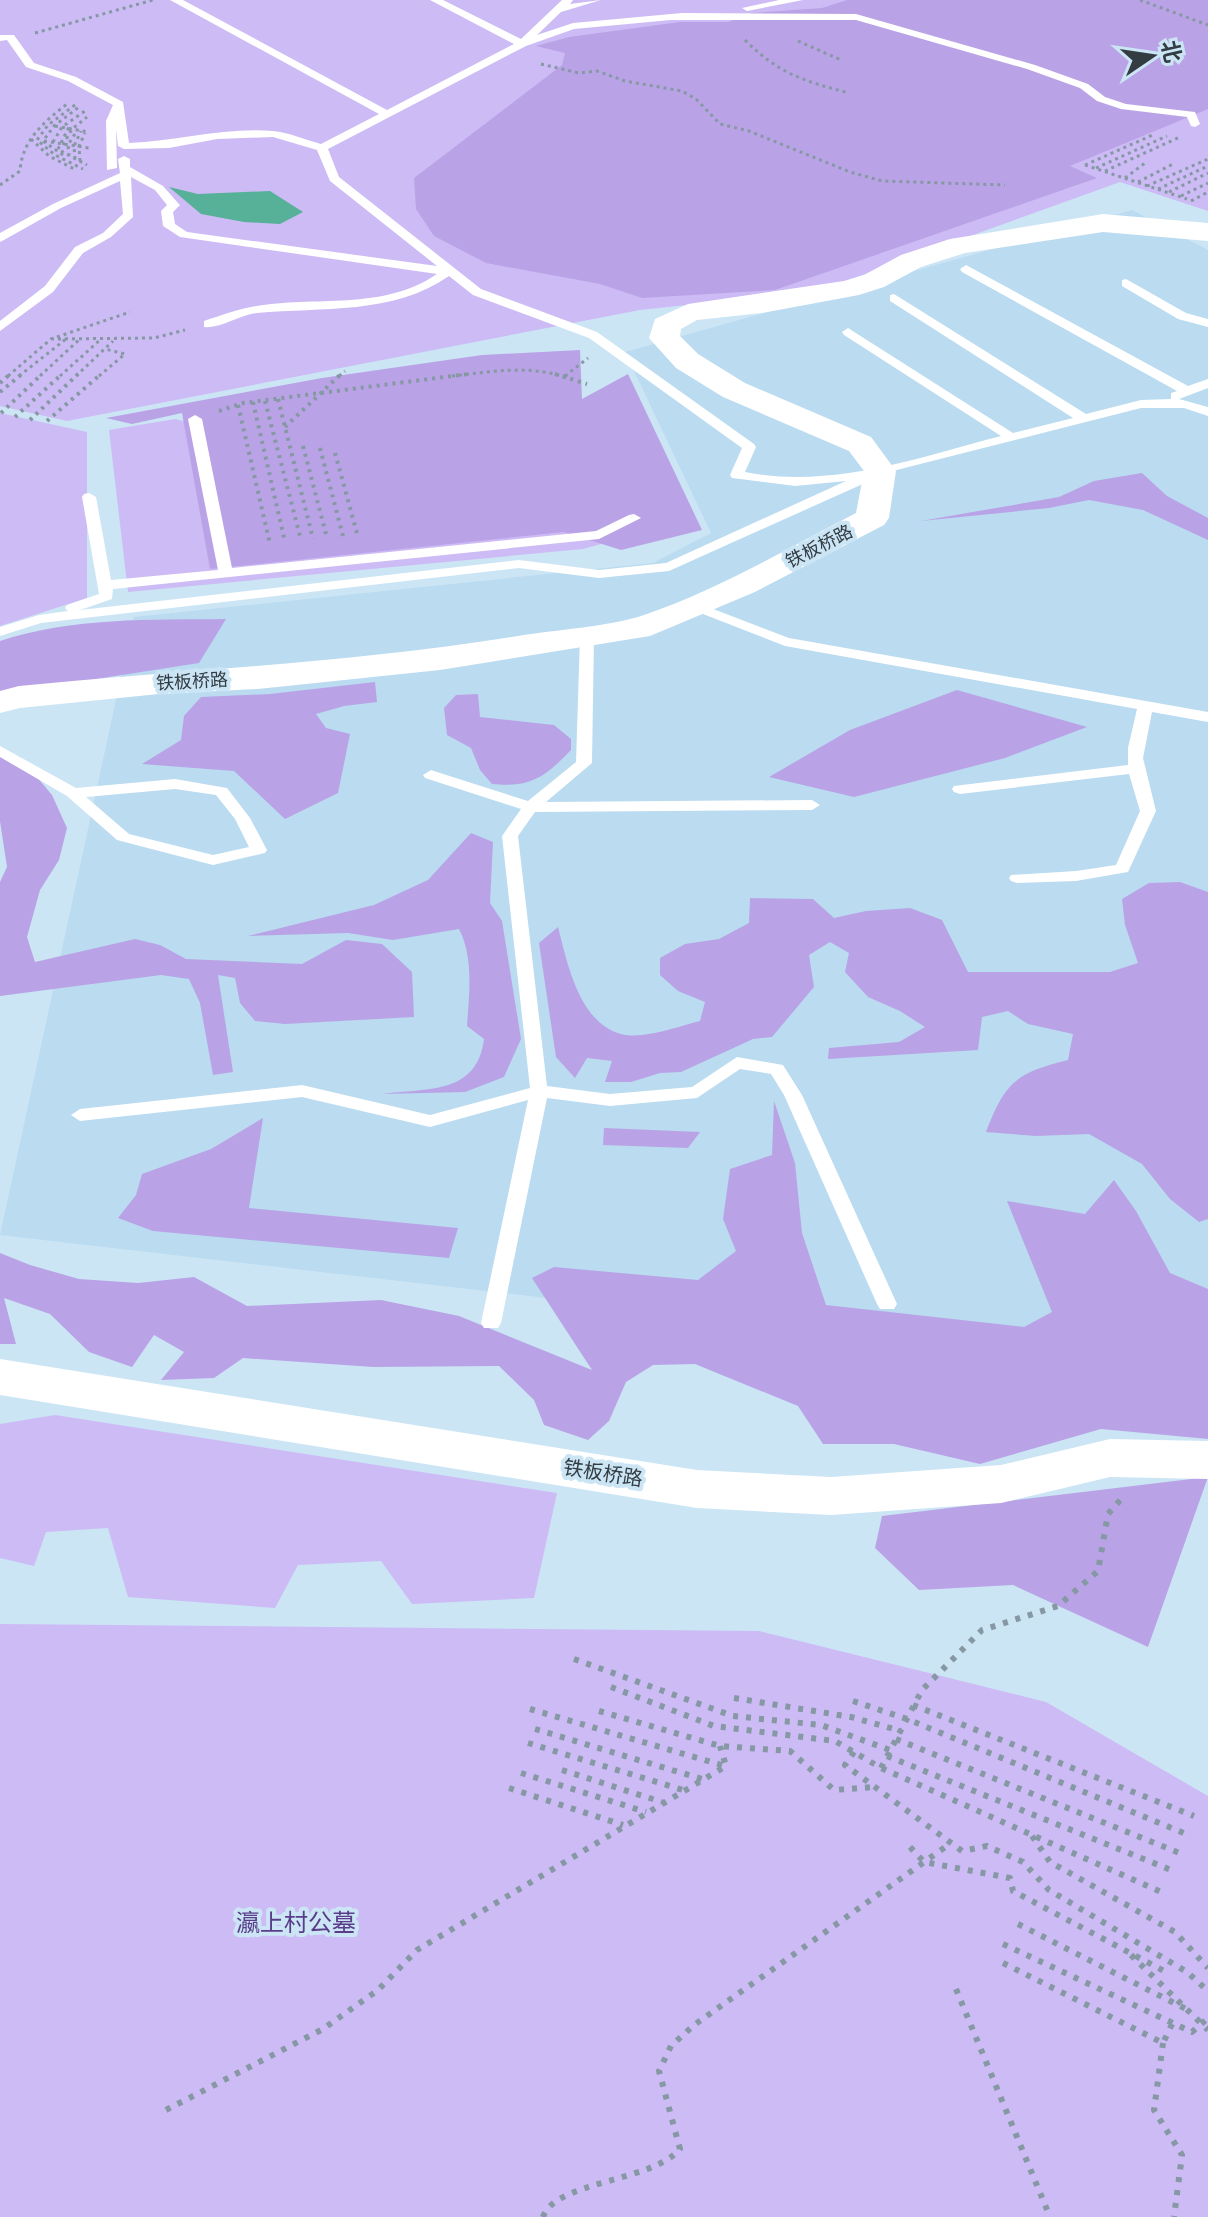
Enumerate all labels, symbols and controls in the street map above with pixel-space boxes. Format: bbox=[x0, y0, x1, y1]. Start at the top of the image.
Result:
north arrow bbox=[1112, 16, 1192, 96]
text: 北 bbox=[1156, 38, 1187, 65]
street label: 铁板桥路 bbox=[782, 520, 856, 572]
street label: 铁板桥路 bbox=[155, 669, 229, 693]
street label: 铁板桥路 bbox=[562, 1455, 644, 1491]
park label: 瀛上村公墓 bbox=[236, 1908, 356, 1936]

